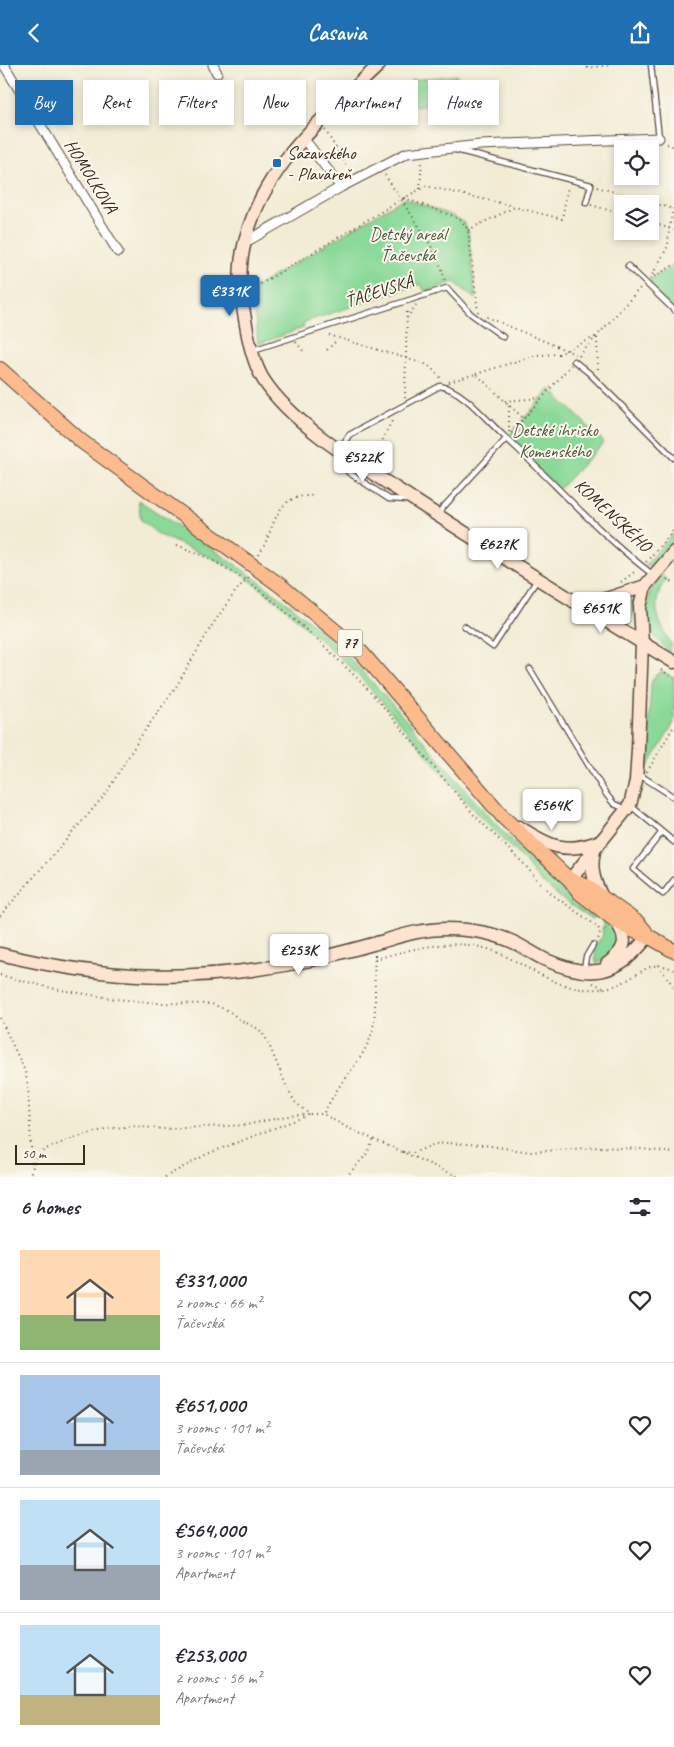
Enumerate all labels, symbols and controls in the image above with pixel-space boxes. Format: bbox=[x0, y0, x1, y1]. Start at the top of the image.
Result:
icon: back bbox=[20, 19, 48, 47]
text: Casavia bbox=[308, 19, 366, 47]
icon: share bbox=[626, 19, 654, 47]
chip: Buy bbox=[15, 80, 73, 125]
chip: Rent bbox=[83, 80, 149, 125]
chip: Filters bbox=[159, 80, 234, 125]
chip: New bbox=[244, 80, 306, 125]
chip: Apartment bbox=[316, 80, 418, 125]
chip: House bbox=[428, 80, 499, 125]
street label: HOMOLKOVA bbox=[60, 135, 123, 218]
map controls bbox=[614, 140, 659, 240]
button: locate bbox=[614, 140, 659, 185]
place label: Sazavského - Plaváreň bbox=[287, 142, 357, 185]
marker: Sazavského - Plaváreň bbox=[271, 157, 283, 169]
button: layers bbox=[614, 195, 659, 240]
park label: Detský areál Ťačevská bbox=[370, 223, 449, 266]
street label: ŤAČEVSKÁ bbox=[342, 269, 419, 312]
pin: €331K bbox=[195, 275, 265, 317]
text: €331K bbox=[212, 281, 248, 301]
park label: Detské ihrisko Komenského bbox=[512, 419, 600, 462]
pin: €522K bbox=[328, 441, 398, 483]
text: €522K bbox=[345, 447, 381, 467]
street label: KOMENSKÉHO bbox=[570, 474, 658, 558]
pin: €627K bbox=[463, 527, 533, 570]
text: €627K bbox=[479, 534, 517, 554]
pin: €651K bbox=[566, 591, 636, 634]
text: €651K bbox=[582, 598, 620, 618]
road number: 77 bbox=[338, 629, 362, 657]
pin: €564K bbox=[517, 789, 587, 831]
text: €564K bbox=[533, 795, 571, 815]
pin: €253K bbox=[264, 933, 334, 976]
text: €253K bbox=[281, 940, 317, 960]
scale bar bbox=[15, 1142, 85, 1165]
text: 50 m bbox=[22, 1145, 46, 1162]
icon: filters bbox=[626, 1193, 654, 1221]
text: 6 homes bbox=[20, 1194, 80, 1220]
text: €331,000 bbox=[175, 1267, 245, 1293]
icon: home bbox=[60, 1270, 120, 1330]
icon: heart bbox=[626, 1286, 654, 1314]
text: 2 rooms · 66 m² bbox=[175, 1293, 261, 1313]
text: Ťačevská bbox=[175, 1313, 224, 1333]
text: €651,000 bbox=[175, 1392, 245, 1418]
icon: home bbox=[60, 1395, 120, 1455]
icon: heart bbox=[626, 1411, 654, 1439]
text: 3 rooms · 101 m² bbox=[175, 1418, 269, 1438]
text: Ťačevská bbox=[175, 1438, 224, 1458]
text: €564,000 bbox=[175, 1517, 245, 1543]
icon: home bbox=[60, 1520, 120, 1580]
icon: heart bbox=[626, 1536, 654, 1564]
text: 3 rooms · 101 m² bbox=[175, 1543, 269, 1563]
text: Apartment bbox=[175, 1563, 234, 1583]
text: €253,000 bbox=[175, 1642, 245, 1668]
icon: home bbox=[60, 1645, 120, 1705]
icon: heart bbox=[626, 1661, 654, 1689]
text: 2 rooms · 56 m² bbox=[175, 1668, 261, 1688]
text: Apartment bbox=[175, 1688, 234, 1708]

